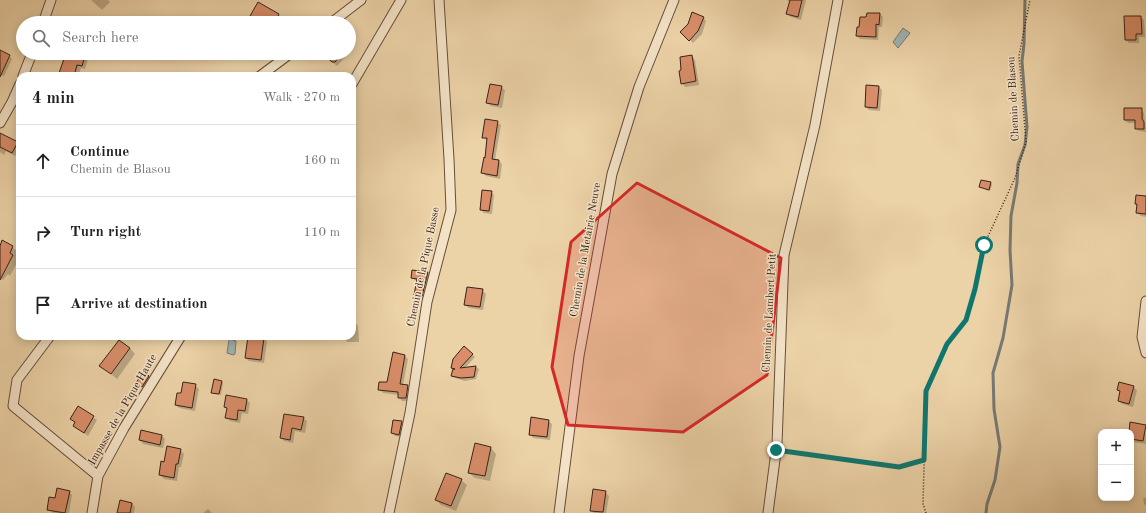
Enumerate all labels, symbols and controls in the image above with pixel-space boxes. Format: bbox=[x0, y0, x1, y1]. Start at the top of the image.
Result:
search box bbox=[16, 16, 356, 60]
icon: search bbox=[30, 27, 52, 49]
text: Search here bbox=[62, 31, 139, 46]
street label: Chemin de Blasou bbox=[1006, 56, 1022, 142]
text: 4 min bbox=[32, 90, 75, 107]
text: Walk · 270 m bbox=[263, 91, 340, 104]
text: Continue bbox=[70, 145, 129, 160]
icon: ahead bbox=[32, 150, 54, 172]
text: 160 m bbox=[303, 154, 340, 167]
text: Chemin de Blasou bbox=[70, 163, 171, 176]
street label: Chemin de la Metairie Neuve bbox=[569, 182, 603, 318]
street label: Chemin de la Pique Basse bbox=[406, 206, 442, 328]
icon: right bbox=[32, 222, 54, 244]
text: Turn right bbox=[70, 225, 141, 240]
text: 110 m bbox=[303, 226, 340, 239]
route start bbox=[975, 236, 993, 254]
street label: Chemin de Lambert Petit bbox=[761, 253, 779, 373]
icon: arrive bbox=[32, 294, 54, 316]
text: Arrive at destination bbox=[70, 297, 208, 312]
street label: Impasse de la Pique Haute bbox=[87, 353, 159, 467]
map controls bbox=[1098, 429, 1134, 501]
button: + bbox=[1098, 429, 1134, 465]
route end bbox=[767, 441, 785, 459]
button: − bbox=[1098, 465, 1134, 501]

